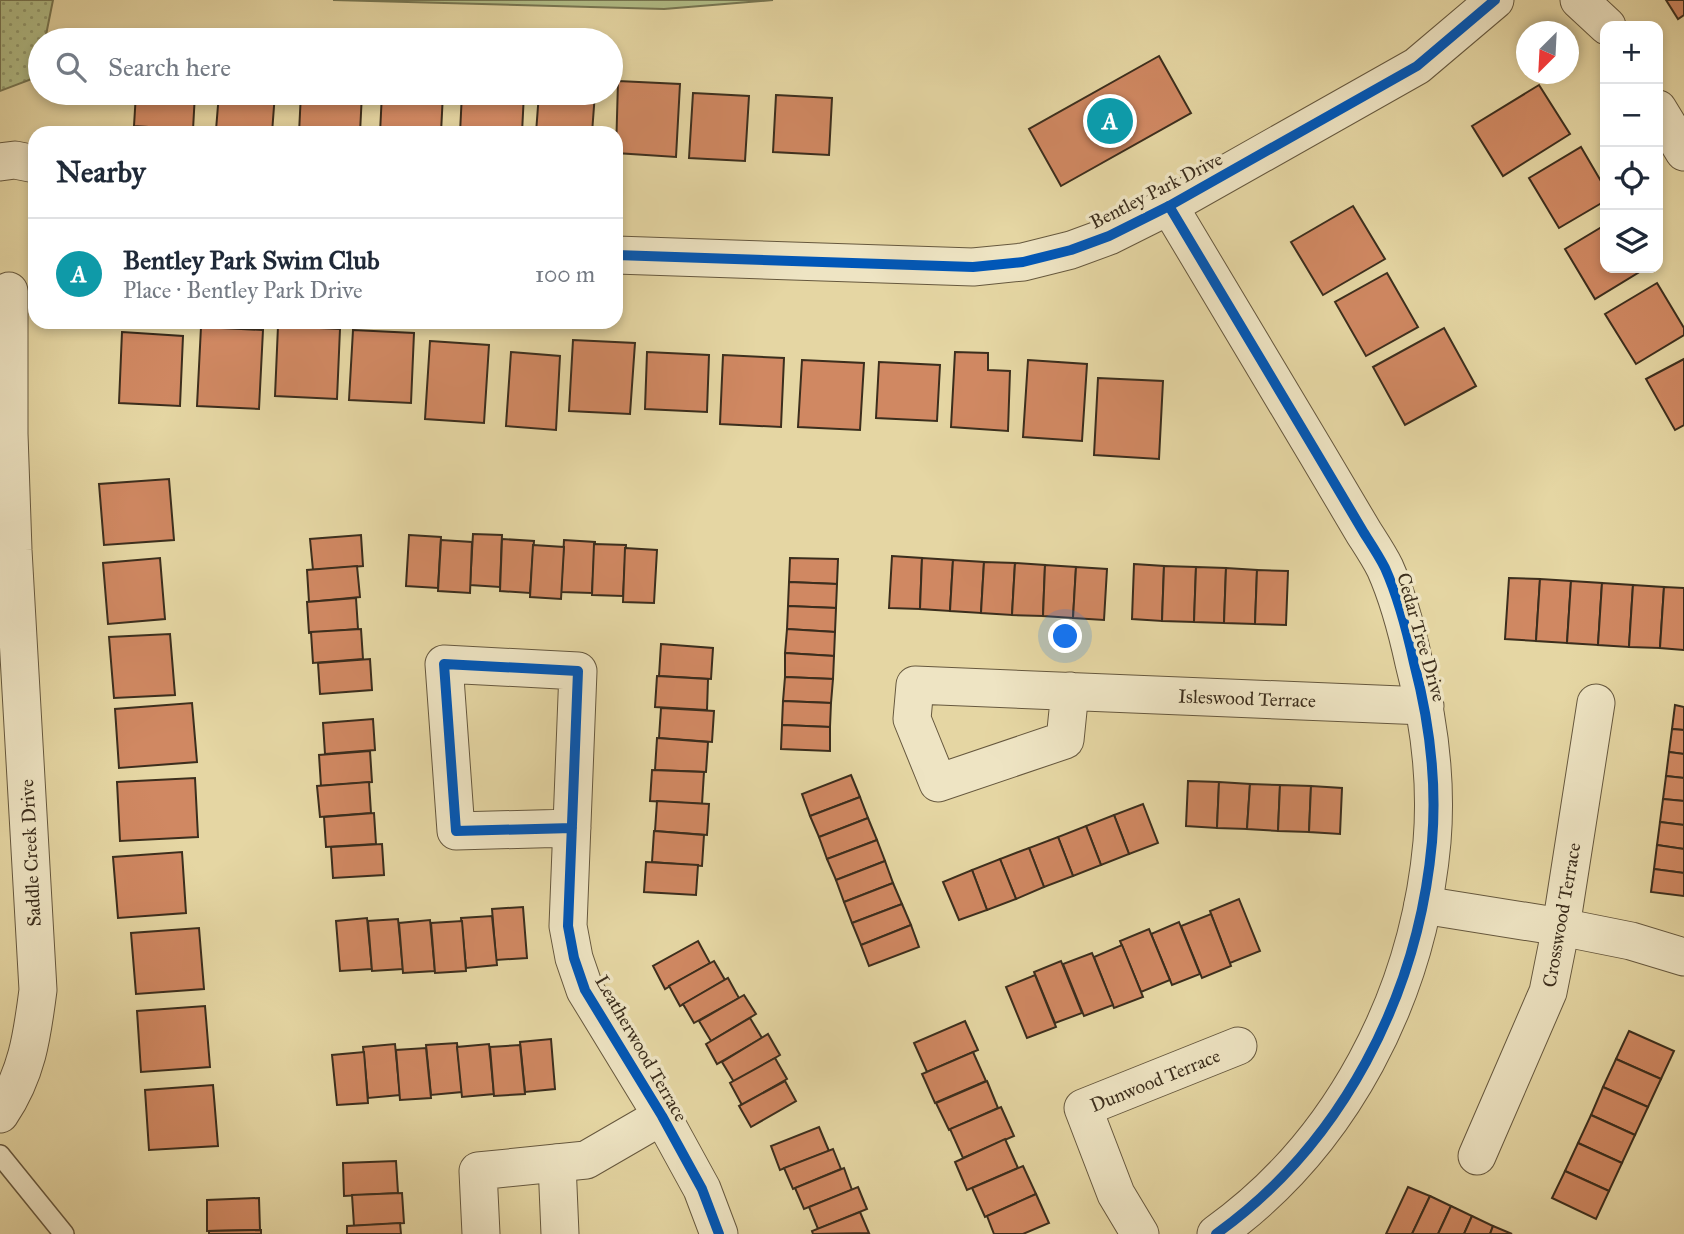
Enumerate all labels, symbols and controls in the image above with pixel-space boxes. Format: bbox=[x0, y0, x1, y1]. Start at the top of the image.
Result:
north arrow bbox=[1516, 21, 1579, 84]
map controls bbox=[1600, 21, 1663, 273]
button: + bbox=[1600, 21, 1663, 84]
search box bbox=[28, 28, 623, 105]
icon: search bbox=[52, 48, 90, 86]
text: Search here bbox=[108, 51, 231, 83]
button: − bbox=[1600, 84, 1663, 147]
pin: A bbox=[1087, 95, 1133, 147]
street label: Bentley Park Drive bbox=[1086, 147, 1226, 234]
button: locate bbox=[1600, 147, 1663, 210]
text: Nearby bbox=[56, 154, 146, 190]
button: layers bbox=[1600, 210, 1663, 273]
text: Bentley Park Swim Club bbox=[123, 244, 380, 276]
text: A bbox=[71, 260, 87, 288]
text: 100 m bbox=[535, 260, 595, 288]
text: Place · Bentley Park Drive bbox=[123, 276, 363, 304]
street label: Cedar Tree Drive bbox=[1392, 570, 1451, 704]
your location bbox=[1048, 619, 1082, 653]
street label: Isleswood Terrace bbox=[1178, 685, 1316, 712]
street label: Saddle Creek Drive bbox=[15, 779, 46, 927]
street label: Crosswood Terrace bbox=[1537, 841, 1586, 989]
street label: Leatherwood Terrace bbox=[590, 971, 693, 1126]
street label: Dunwood Terrace bbox=[1087, 1044, 1224, 1117]

